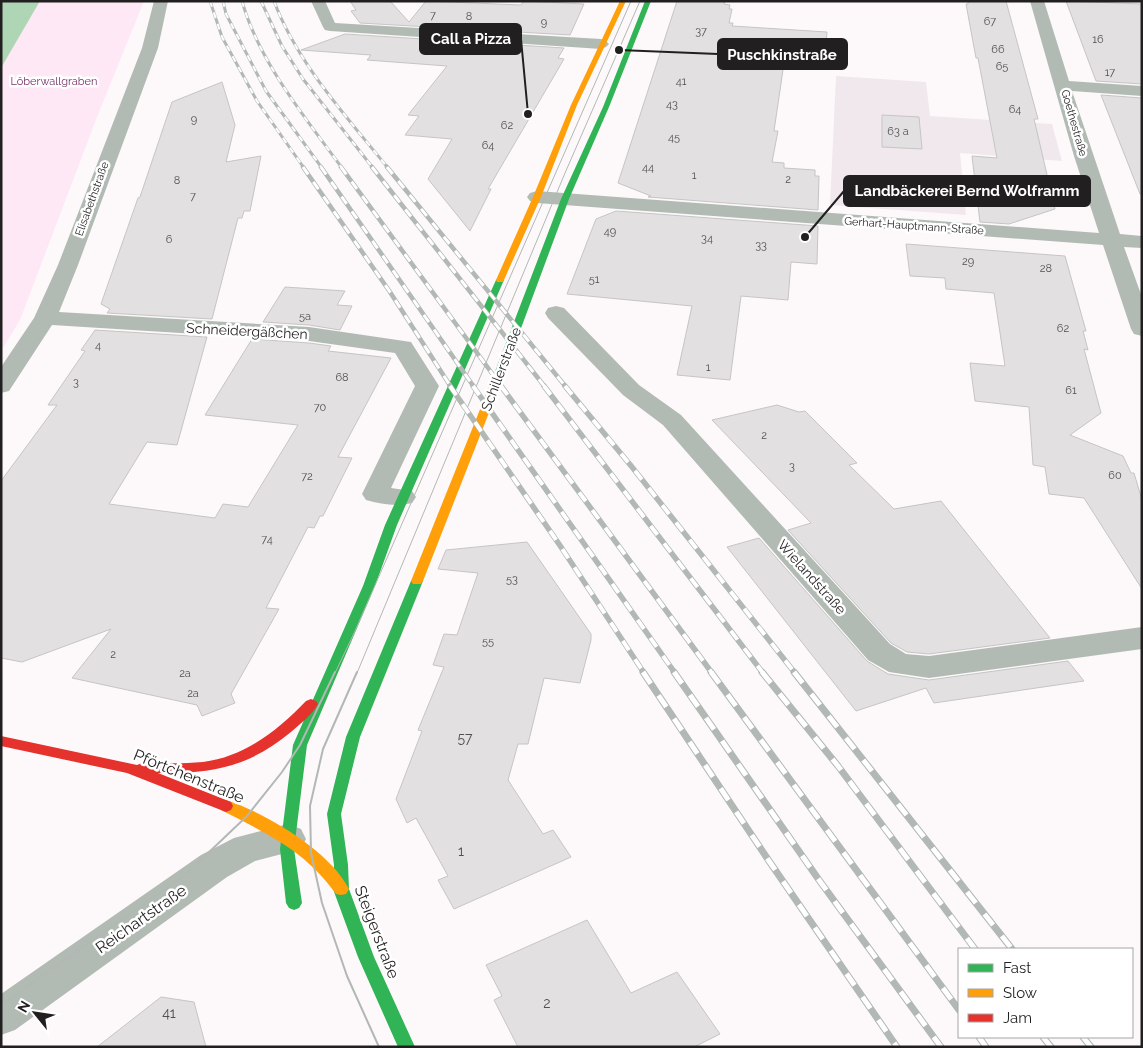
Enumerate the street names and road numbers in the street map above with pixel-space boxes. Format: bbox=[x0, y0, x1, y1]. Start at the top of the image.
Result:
street label: Goethestraße bbox=[1058, 88, 1090, 158]
street label: Elisabethstraße bbox=[73, 160, 112, 238]
street label: Gerhart-Hauptmann-Straße bbox=[844, 215, 985, 237]
street label: Schneidergäßchen bbox=[186, 320, 308, 342]
street label: Schillerstraße bbox=[478, 325, 524, 413]
street label: Wielandstraße bbox=[775, 537, 849, 617]
street label: Pförtchenstraße bbox=[131, 745, 247, 807]
street label: Reichartstraße bbox=[92, 881, 190, 957]
street label: Steigerstraße bbox=[351, 883, 403, 981]

